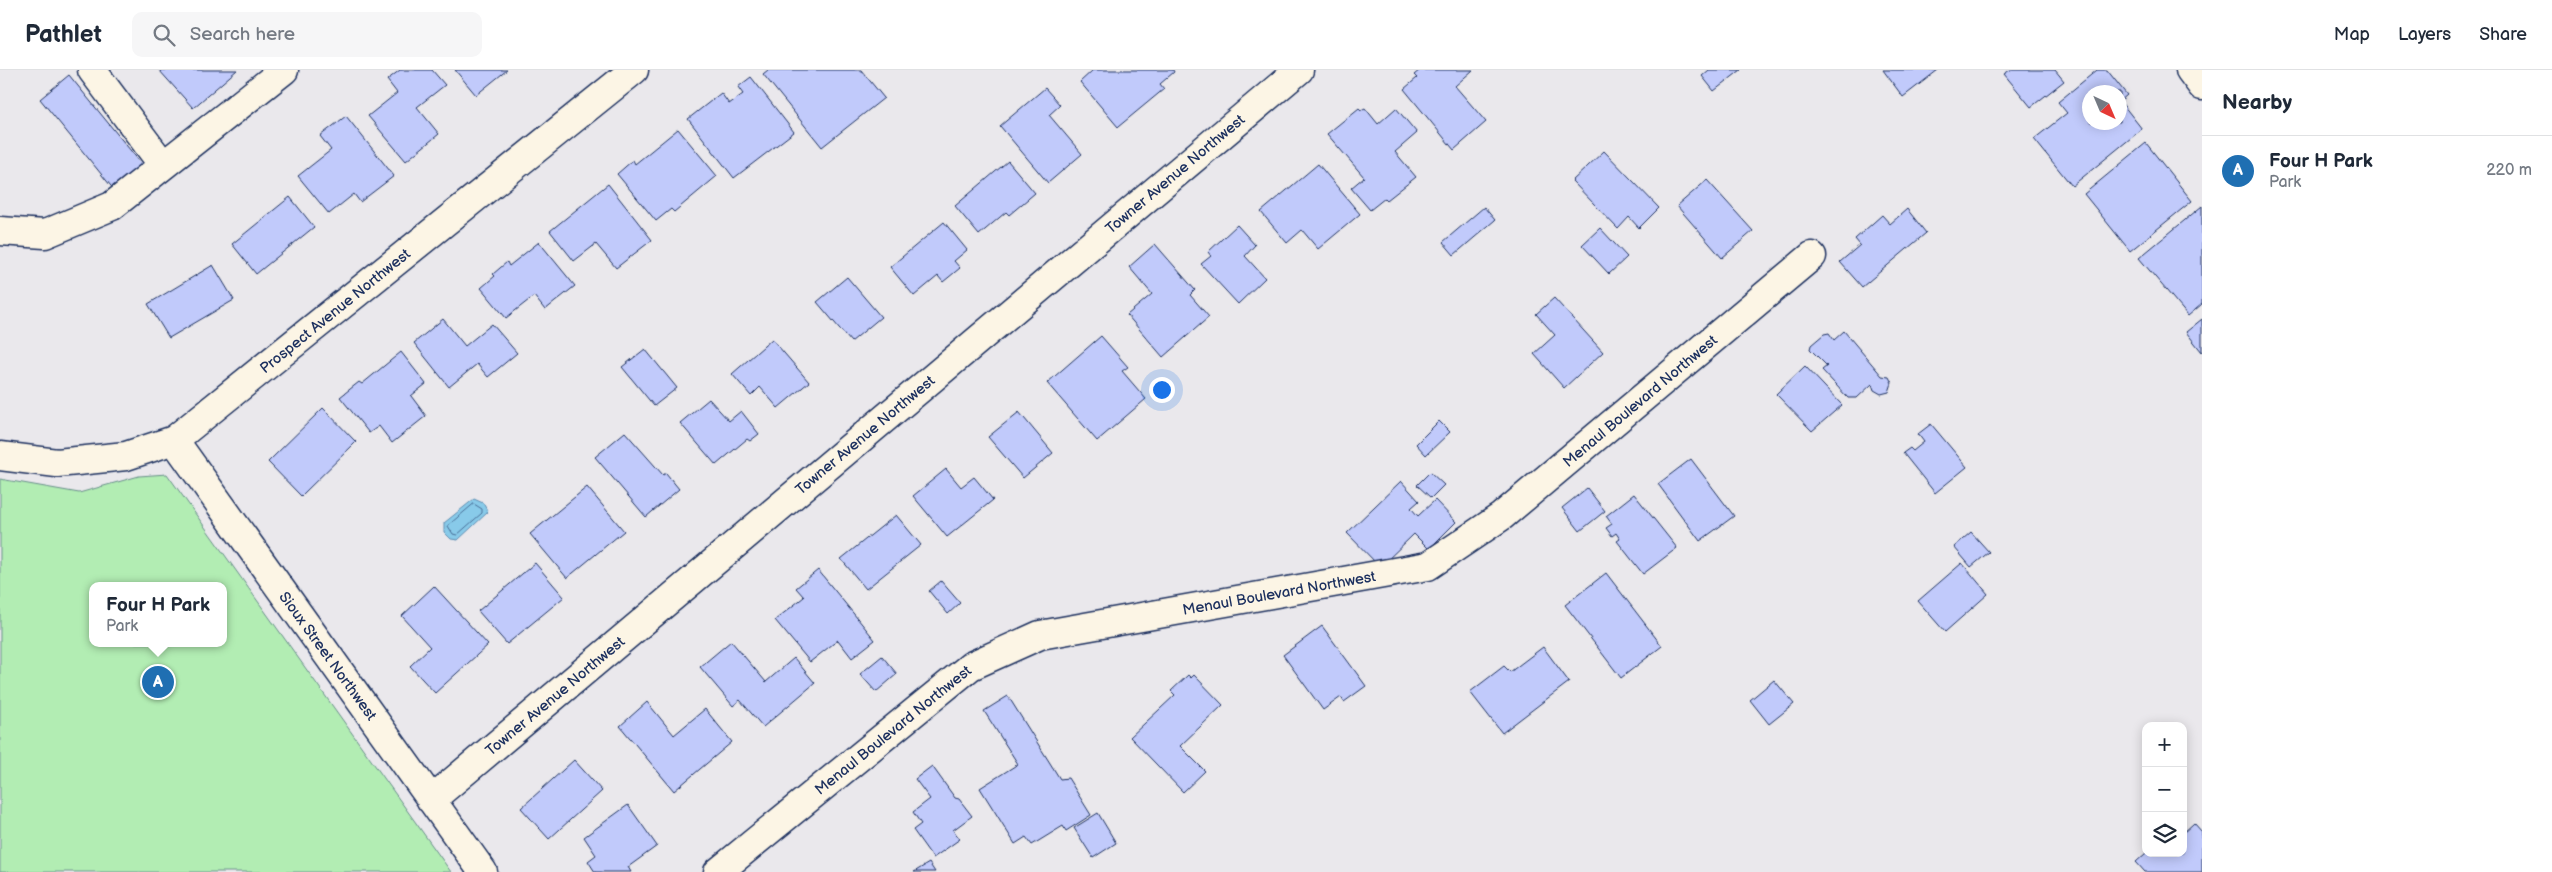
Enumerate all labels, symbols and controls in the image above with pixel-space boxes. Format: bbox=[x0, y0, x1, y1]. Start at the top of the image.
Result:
search box bbox=[132, 12, 482, 57]
text: Pathlet bbox=[25, 20, 102, 49]
icon: search bbox=[150, 21, 178, 49]
text: Search here bbox=[190, 23, 295, 46]
text: Map bbox=[2334, 24, 2370, 45]
text: Layers bbox=[2398, 24, 2451, 45]
text: Share bbox=[2479, 24, 2527, 45]
north arrow bbox=[2082, 85, 2127, 130]
text: Nearby bbox=[2222, 90, 2292, 115]
street label: Towner Avenue Northwest bbox=[1102, 110, 1249, 238]
text: Four H Park bbox=[2269, 150, 2373, 173]
text: A bbox=[2233, 161, 2243, 180]
text: 220 m bbox=[2486, 161, 2532, 180]
text: Park bbox=[2269, 173, 2301, 192]
street label: Prospect Avenue Northwest bbox=[256, 245, 415, 378]
street label: Menaul Boulevard Northwest bbox=[1559, 331, 1722, 472]
street label: Towner Avenue Northwest bbox=[792, 371, 939, 499]
your location bbox=[1149, 377, 1175, 403]
street label: Menaul Boulevard Northwest bbox=[1181, 567, 1378, 620]
popup bbox=[89, 582, 227, 647]
street label: Sioux Street Northwest bbox=[275, 588, 381, 725]
text: Four H Park bbox=[106, 594, 210, 617]
text: Park bbox=[106, 617, 138, 636]
street label: Towner Avenue Northwest bbox=[482, 632, 629, 760]
street label: Menaul Boulevard Northwest bbox=[811, 661, 976, 799]
pin: A bbox=[142, 663, 174, 701]
map controls bbox=[2142, 722, 2187, 857]
button: + bbox=[2142, 722, 2187, 767]
button: − bbox=[2142, 767, 2187, 812]
button: layers bbox=[2142, 812, 2187, 857]

